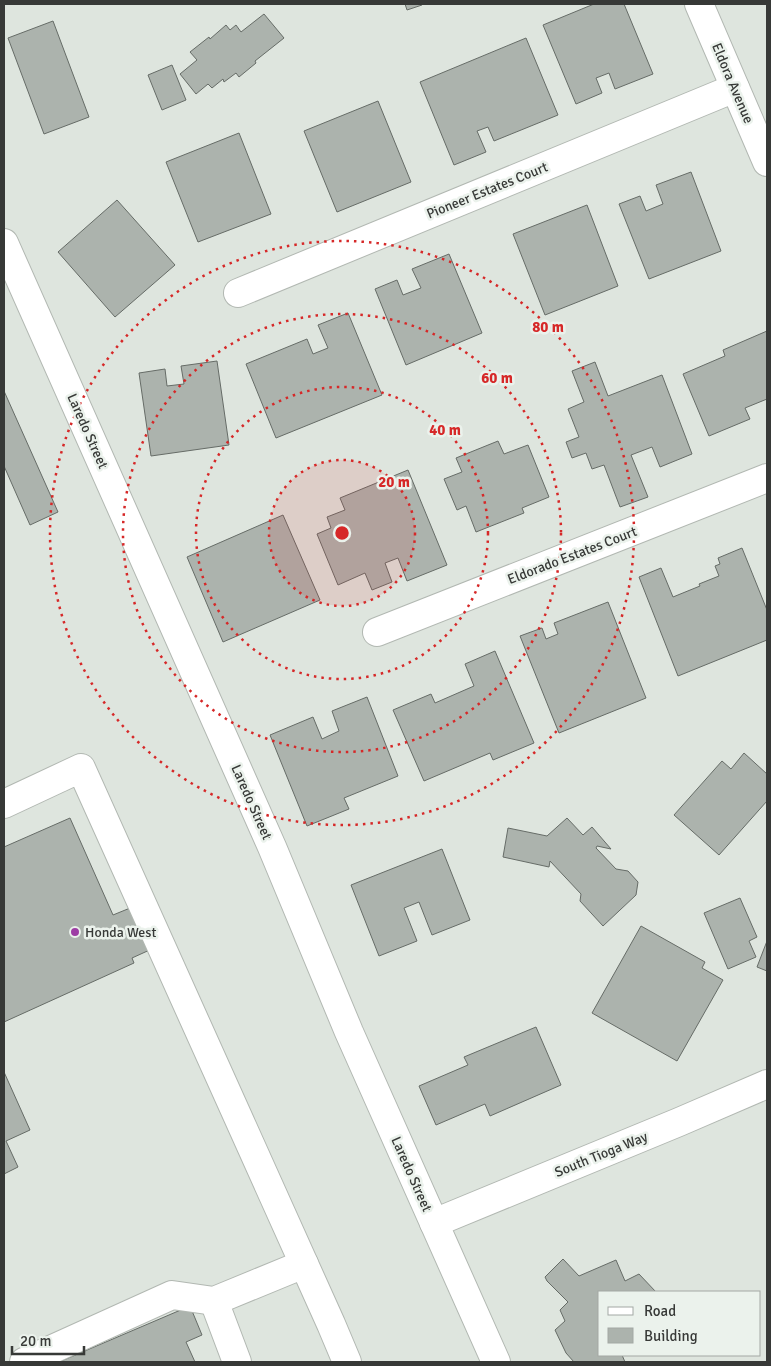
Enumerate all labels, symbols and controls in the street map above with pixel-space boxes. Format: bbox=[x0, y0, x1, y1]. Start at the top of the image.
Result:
street label: Eldora Avenue bbox=[708, 40, 757, 126]
street label: Pioneer Estates Court bbox=[424, 158, 550, 223]
text: 80 m bbox=[532, 318, 564, 336]
text: 60 m bbox=[481, 369, 513, 387]
street label: Laredo Street bbox=[63, 391, 112, 471]
text: 40 m bbox=[429, 421, 461, 439]
text: 20 m bbox=[378, 473, 410, 491]
street label: Eldorado Estates Court bbox=[505, 523, 639, 588]
centre of rings bbox=[333, 524, 351, 542]
street label: Laredo Street bbox=[227, 762, 276, 842]
place label: Honda West bbox=[85, 924, 156, 941]
marker: Honda West bbox=[69, 926, 81, 938]
street label: South Tioga Way bbox=[552, 1128, 651, 1181]
street label: Laredo Street bbox=[387, 1134, 436, 1214]
legend bbox=[598, 1291, 761, 1356]
text: Road bbox=[644, 1302, 676, 1320]
scale bar bbox=[12, 1324, 85, 1356]
text: Building bbox=[644, 1327, 698, 1345]
text: 20 m bbox=[20, 1332, 51, 1350]

